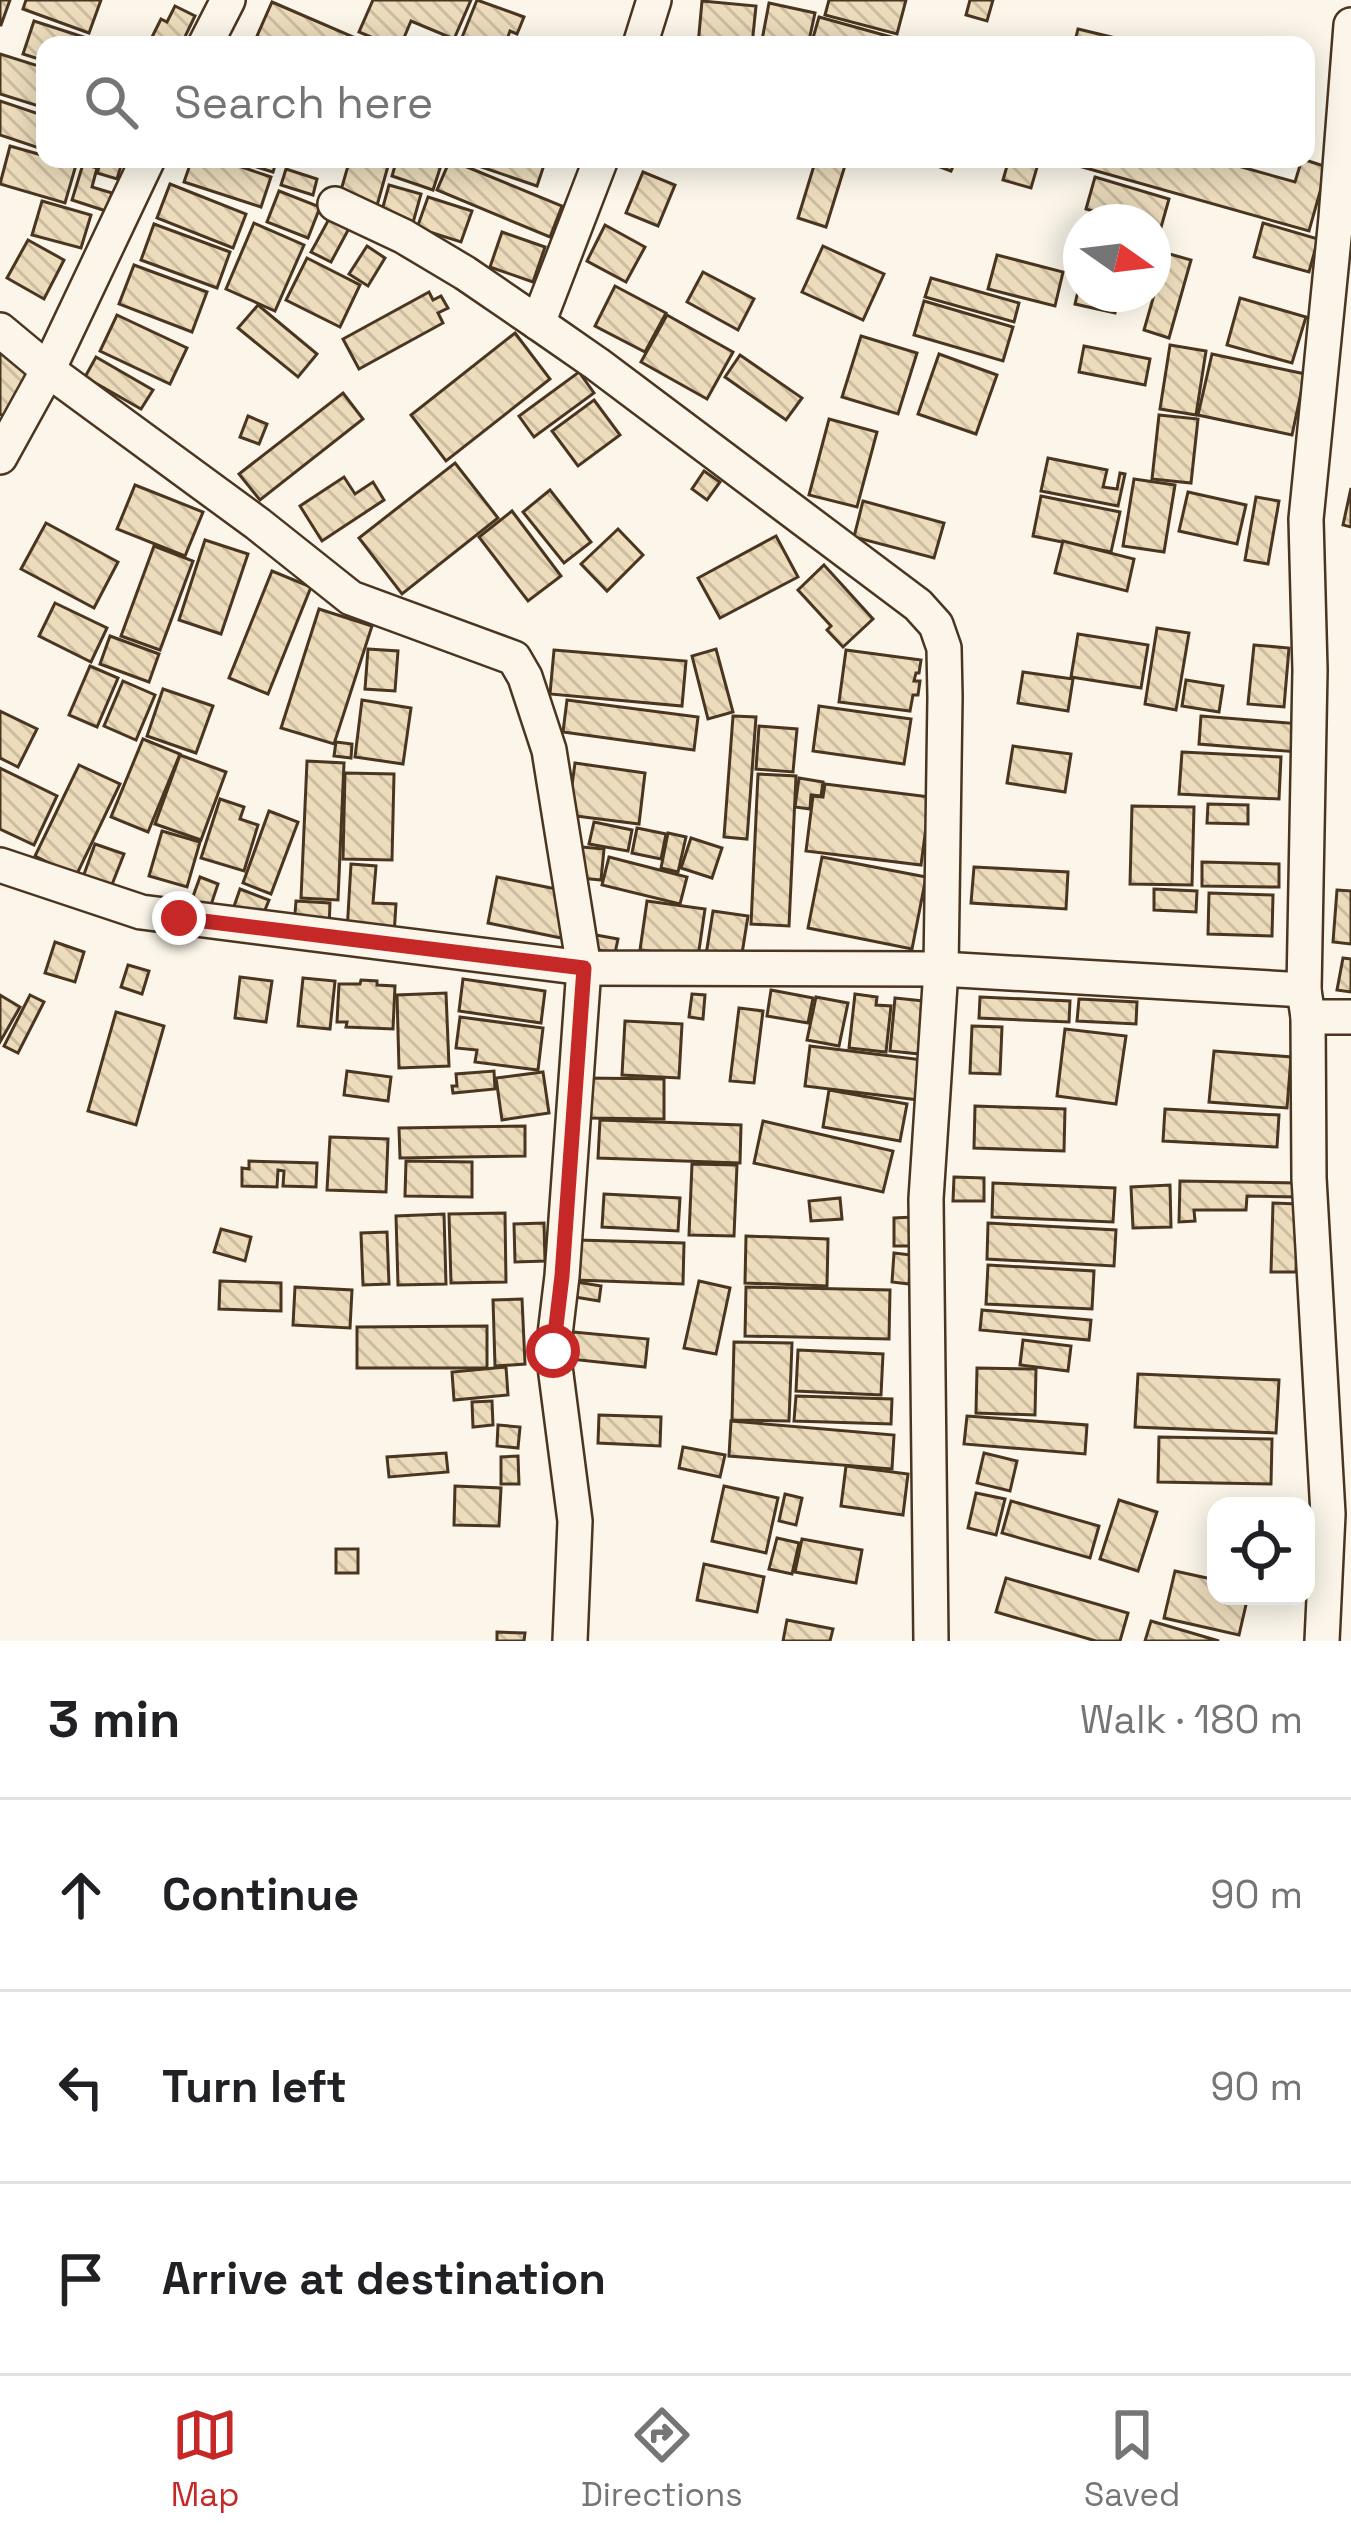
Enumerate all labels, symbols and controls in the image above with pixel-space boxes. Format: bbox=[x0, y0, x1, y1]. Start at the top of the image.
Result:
search box bbox=[36, 36, 1315, 168]
icon: search bbox=[78, 69, 144, 135]
text: Search here bbox=[174, 74, 433, 131]
north arrow bbox=[1063, 204, 1171, 312]
route end bbox=[152, 891, 206, 945]
route start bbox=[526, 1324, 580, 1378]
map controls bbox=[1207, 1497, 1315, 1605]
button: locate bbox=[1207, 1497, 1315, 1605]
text: 3 min bbox=[48, 1687, 181, 1752]
text: Walk · 180 m bbox=[1080, 1695, 1303, 1744]
icon: ahead bbox=[48, 1862, 114, 1928]
text: Continue bbox=[162, 1866, 359, 1923]
text: 90 m bbox=[1211, 1870, 1303, 1919]
icon: left bbox=[48, 2054, 114, 2120]
text: Turn left bbox=[162, 2058, 347, 2115]
text: 90 m bbox=[1211, 2062, 1303, 2111]
icon: arrive bbox=[48, 2246, 114, 2312]
text: Arrive at destination bbox=[162, 2250, 606, 2307]
tab: Map bbox=[171, 2402, 239, 2516]
tab: Directions bbox=[581, 2402, 743, 2516]
tab: Saved bbox=[1084, 2402, 1180, 2516]

